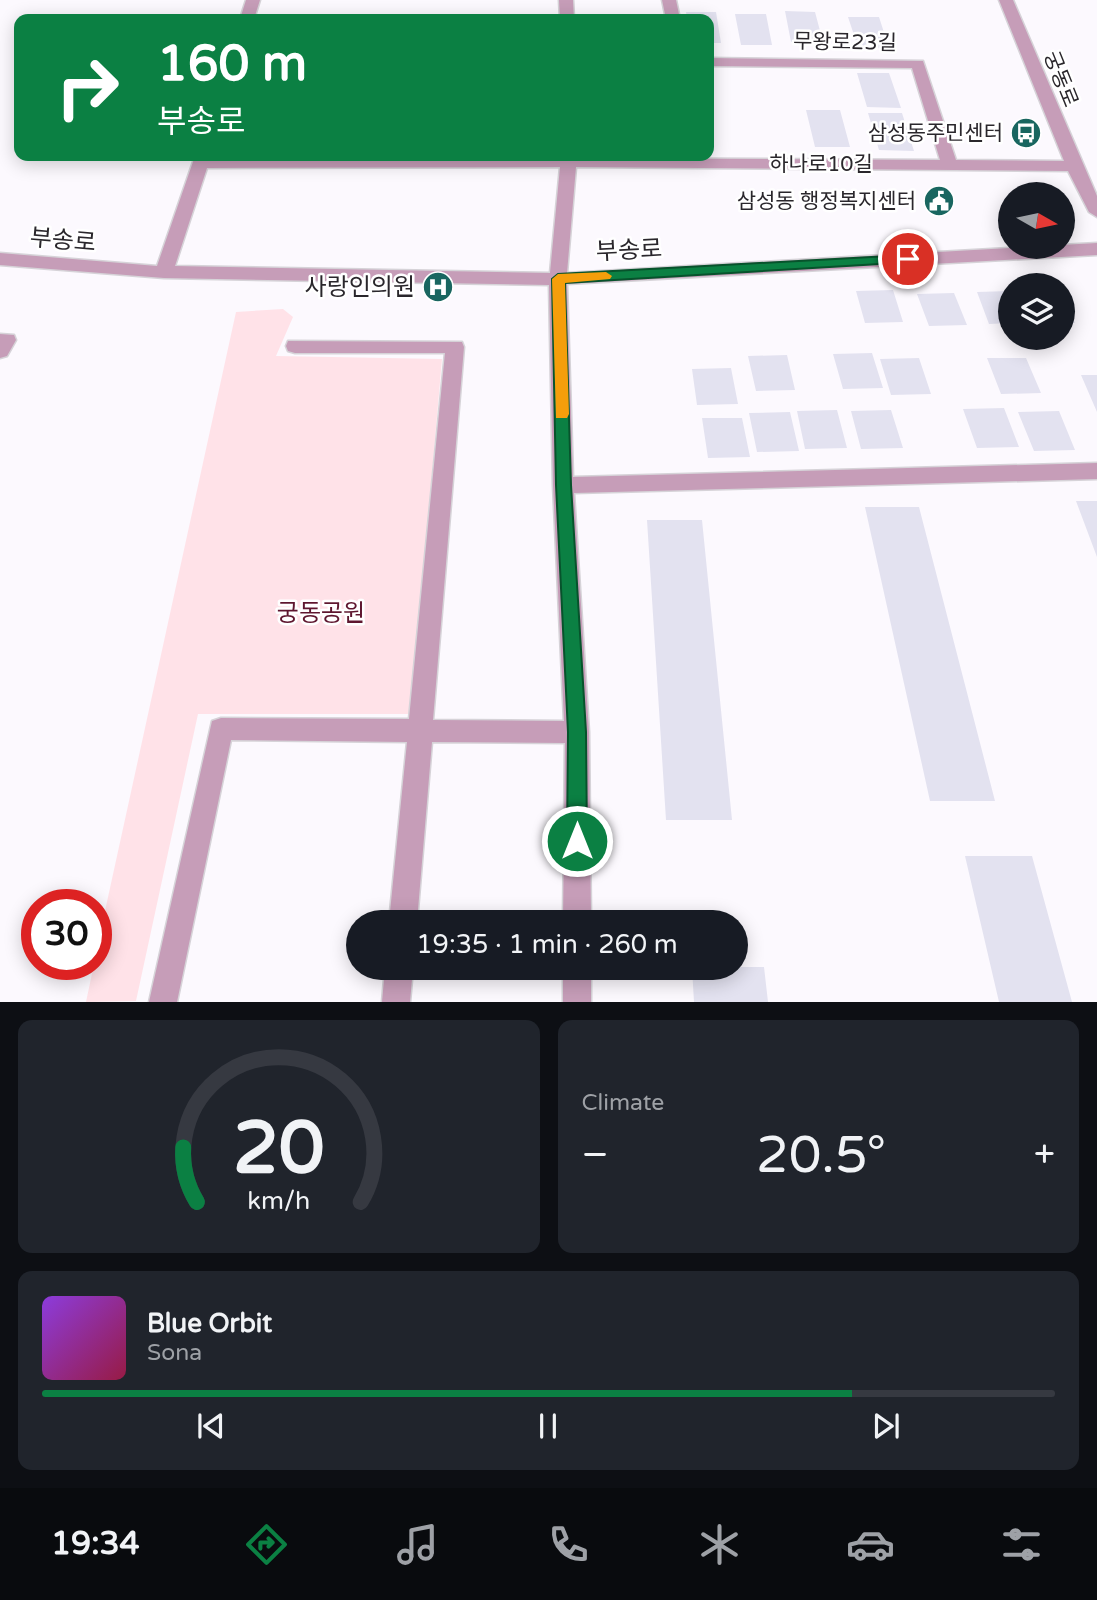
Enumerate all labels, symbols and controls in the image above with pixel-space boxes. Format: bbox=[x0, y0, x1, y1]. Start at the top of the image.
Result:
street label: 무왕로23길 bbox=[793, 29, 897, 56]
text: 160 m bbox=[157, 35, 307, 94]
icon: right bbox=[42, 42, 133, 133]
street label: 궁동로 bbox=[1038, 48, 1083, 111]
text: 부송로 bbox=[157, 103, 245, 141]
bus stop icon: 삼성동주민센터 bbox=[1009, 116, 1043, 150]
place label: 삼성동주민센터 bbox=[868, 121, 1003, 146]
street label: 하나로10길 bbox=[769, 152, 873, 177]
north arrow bbox=[998, 182, 1074, 259]
map controls bbox=[998, 182, 1075, 350]
public building icon: 삼성동 행정복지센터 bbox=[922, 184, 956, 218]
place label: 삼성동 행정복지센터 bbox=[737, 189, 916, 214]
street label: 부송로 bbox=[29, 223, 97, 258]
pin bbox=[878, 229, 938, 289]
street label: 부송로 bbox=[595, 234, 663, 267]
icon: arrive bbox=[889, 240, 927, 278]
hospital icon: 사랑인의원 bbox=[421, 270, 455, 304]
place label: 사랑인의원 bbox=[305, 273, 415, 302]
button: layers bbox=[998, 273, 1075, 350]
park label: 궁동공원 bbox=[277, 599, 365, 628]
position arrow bbox=[540, 804, 614, 878]
speed limit sign: 30 bbox=[21, 889, 112, 980]
text: 19:35 · 1 min · 260 m bbox=[416, 929, 678, 960]
text: Climate bbox=[582, 1089, 664, 1117]
text: 20 bbox=[233, 1106, 324, 1194]
text: 20.5° bbox=[756, 1124, 886, 1187]
text: − bbox=[582, 1132, 609, 1178]
text: + bbox=[1034, 1132, 1055, 1178]
text: km/h bbox=[247, 1186, 310, 1216]
text: Blue Orbit bbox=[147, 1308, 272, 1339]
text: Sona bbox=[147, 1339, 202, 1367]
icon: previous bbox=[192, 1407, 230, 1445]
icon: pause bbox=[529, 1407, 567, 1445]
icon: next bbox=[867, 1407, 905, 1445]
icon: directions bbox=[242, 1520, 291, 1569]
icon: music bbox=[393, 1520, 442, 1569]
icon: phone bbox=[544, 1520, 593, 1569]
icon: climate bbox=[695, 1520, 744, 1569]
icon: car bbox=[846, 1520, 895, 1569]
icon: filters bbox=[997, 1520, 1046, 1569]
text: 19:34 bbox=[51, 1525, 140, 1563]

